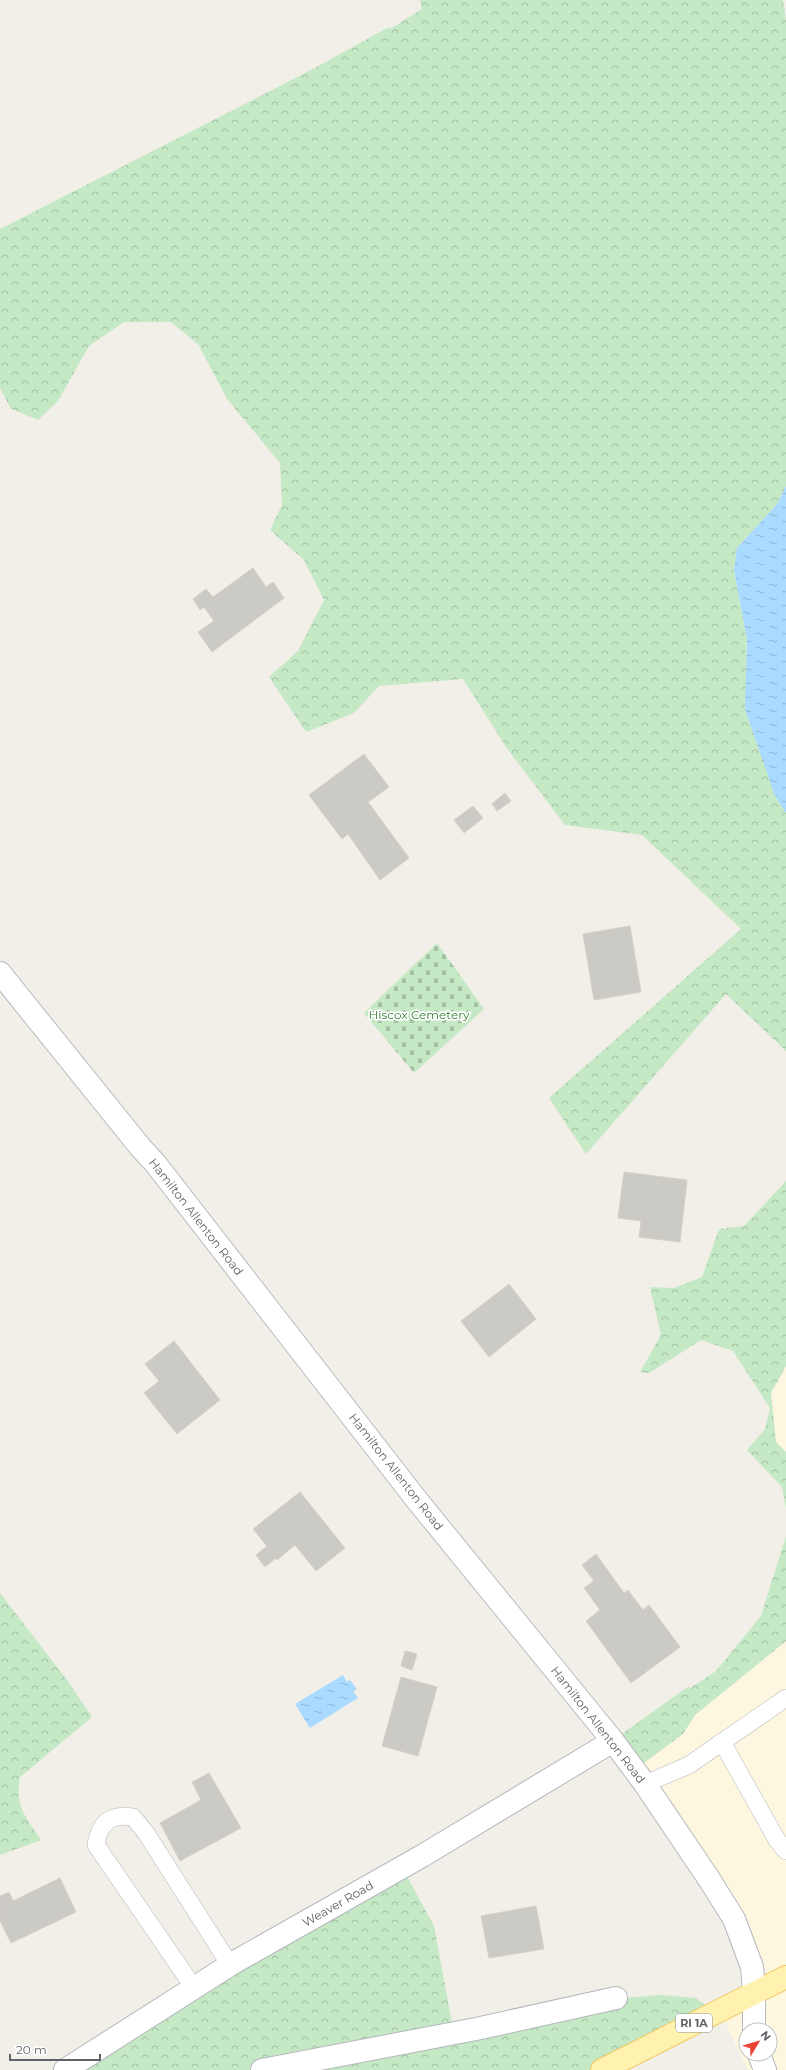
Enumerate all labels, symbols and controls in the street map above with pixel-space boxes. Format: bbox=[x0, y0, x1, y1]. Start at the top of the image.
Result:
park label: Hiscox Cemetery bbox=[369, 1007, 470, 1022]
street label: Hamilton Allenton Road bbox=[146, 1155, 247, 1278]
street label: Hamilton Allenton Road bbox=[346, 1410, 447, 1533]
street label: Hamilton Allenton Road bbox=[548, 1663, 649, 1786]
street label: Weaver Road bbox=[300, 1877, 376, 1930]
road number: RI 1A bbox=[676, 2014, 712, 2032]
north arrow bbox=[738, 2022, 778, 2062]
text: N bbox=[758, 2028, 774, 2044]
scale bar bbox=[10, 2036, 100, 2062]
text: 20 m bbox=[16, 2042, 47, 2057]

